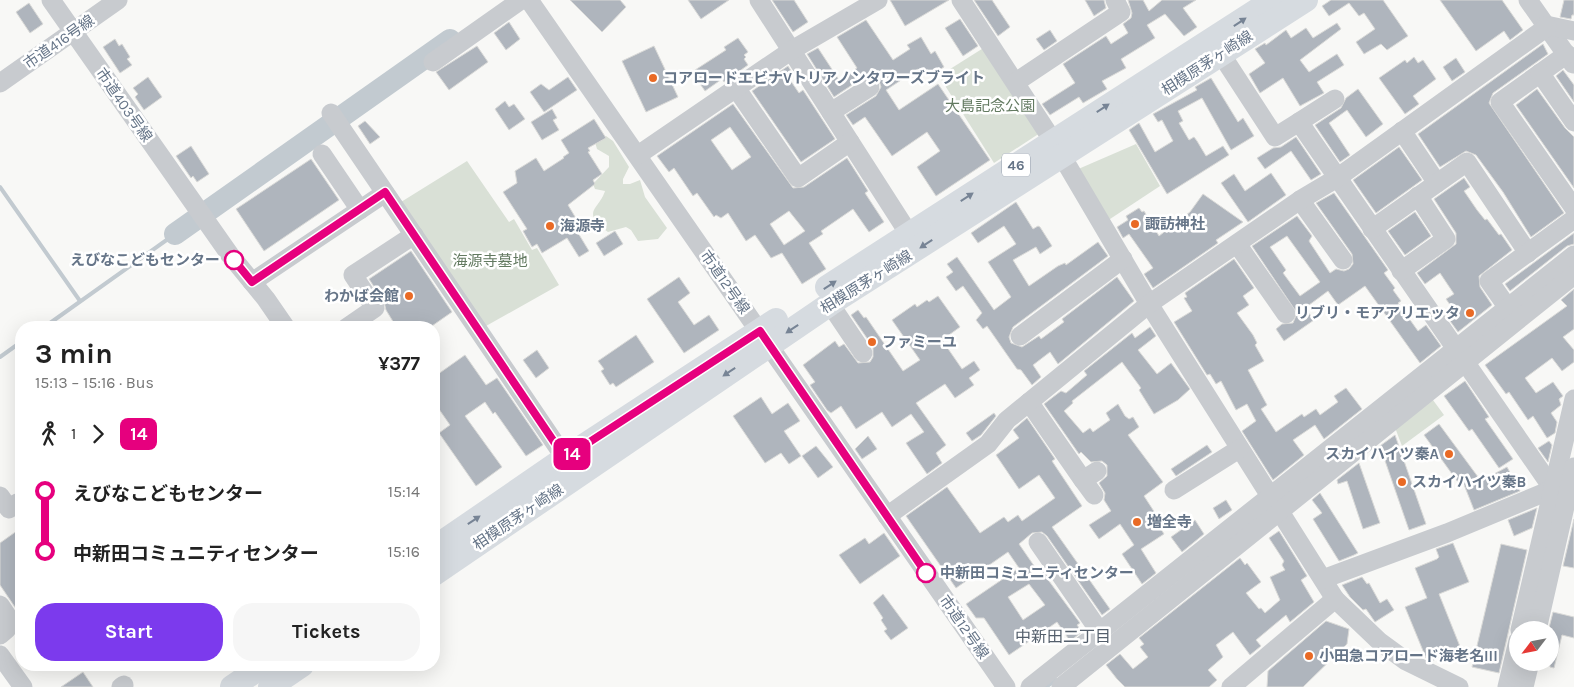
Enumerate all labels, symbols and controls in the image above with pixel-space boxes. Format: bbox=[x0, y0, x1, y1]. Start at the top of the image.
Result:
street label: 市道416号線 bbox=[20, 11, 98, 73]
one-way arrow bbox=[1234, 17, 1247, 27]
street label: 相模原茅ヶ崎線 bbox=[1158, 27, 1256, 99]
street label: 市道403号線 bbox=[92, 65, 156, 145]
place label: コアロードエビナVトリアノンタワーズブライト bbox=[663, 69, 985, 87]
marker: コアロードエビナVトリアノンタワーズブライト bbox=[647, 72, 659, 84]
park label: 大島記念公園 bbox=[945, 97, 1035, 115]
one-way arrow bbox=[1096, 104, 1109, 113]
road number: 46 bbox=[1002, 154, 1030, 176]
one-way arrow bbox=[960, 192, 973, 202]
place label: 諏訪神社 bbox=[1145, 215, 1205, 233]
place label: 海源寺 bbox=[560, 217, 605, 235]
marker: 諏訪神社 bbox=[1129, 218, 1141, 230]
marker: 海源寺 bbox=[544, 220, 556, 232]
one-way arrow bbox=[920, 239, 933, 249]
street label: 市道12号線 bbox=[697, 247, 753, 317]
street label: 相模原茅ヶ崎線 bbox=[817, 247, 915, 317]
marker: えびなこどもセンター bbox=[224, 250, 244, 270]
place label: えびなこどもセンター bbox=[70, 251, 220, 269]
park label: 海源寺墓地 bbox=[452, 252, 528, 270]
one-way arrow bbox=[823, 280, 837, 290]
place label: わかば会館 bbox=[324, 287, 399, 305]
marker: わかば会館 bbox=[403, 290, 415, 302]
place label: リブリ・モアアリエッタ bbox=[1295, 304, 1460, 322]
marker: リブリ・モアアリエッタ bbox=[1464, 307, 1476, 319]
one-way arrow bbox=[785, 324, 799, 334]
place label: ファミーユ bbox=[882, 333, 957, 351]
marker: ファミーユ bbox=[866, 336, 878, 348]
text: 3 min bbox=[35, 337, 113, 370]
text: ¥377 bbox=[378, 353, 420, 375]
one-way arrow bbox=[722, 367, 736, 377]
text: 15:13 – 15:16 · Bus bbox=[35, 373, 154, 392]
icon: walk bbox=[35, 420, 63, 448]
icon: forward bbox=[84, 420, 112, 448]
text: 14 bbox=[130, 423, 147, 445]
text: 1 bbox=[71, 424, 76, 443]
line badge: 14 bbox=[550, 438, 594, 470]
text: 14 bbox=[563, 443, 581, 465]
place label: スカイハイツ秦A bbox=[1325, 445, 1440, 463]
marker: スカイハイツ秦A bbox=[1443, 448, 1455, 460]
place label: スカイハイツ秦B bbox=[1412, 473, 1526, 491]
marker: スカイハイツ秦B bbox=[1396, 476, 1408, 488]
street label: 相模原茅ヶ崎線 bbox=[469, 480, 567, 554]
text: 15:14 bbox=[388, 482, 420, 501]
text: えびなこどもセンター bbox=[73, 483, 263, 505]
place label: 増全寺 bbox=[1147, 513, 1192, 531]
one-way arrow bbox=[467, 515, 480, 525]
marker: 増全寺 bbox=[1131, 516, 1143, 528]
text: 15:16 bbox=[388, 542, 420, 561]
text: 中新田コミュニティセンター bbox=[73, 543, 319, 565]
marker: 中新田コミュニティセンター bbox=[916, 563, 936, 583]
place label: 中新田コミュニティセンター bbox=[940, 564, 1134, 582]
street label: 市道12号線 bbox=[936, 592, 992, 662]
button: Start bbox=[35, 603, 223, 661]
button: Tickets bbox=[233, 603, 420, 661]
north arrow bbox=[1509, 621, 1559, 671]
map controls bbox=[1509, 621, 1559, 671]
district label: 中新田二丁目 bbox=[1015, 627, 1111, 646]
place label: 小田急コアロード海老名III bbox=[1319, 647, 1498, 665]
marker: 小田急コアロード海老名III bbox=[1303, 650, 1315, 662]

